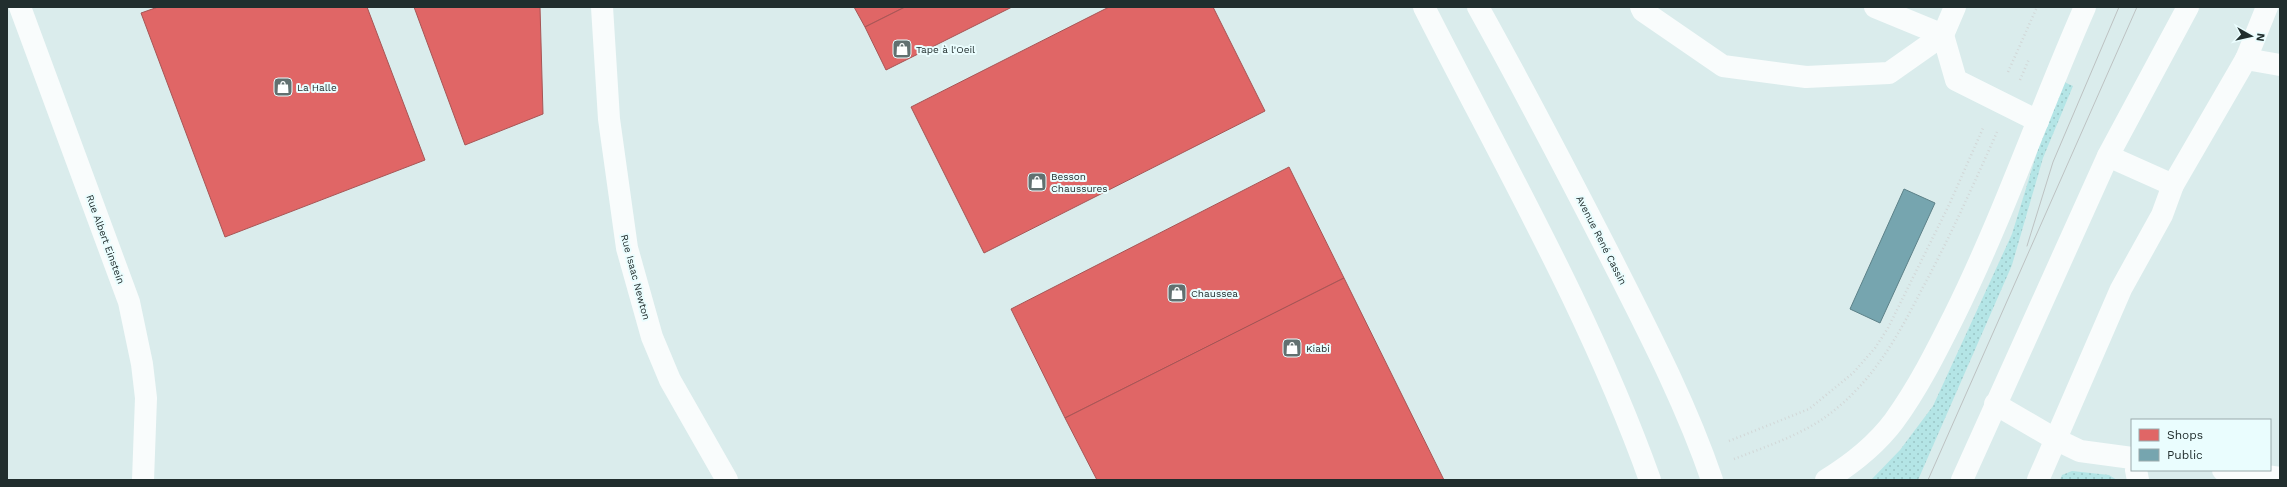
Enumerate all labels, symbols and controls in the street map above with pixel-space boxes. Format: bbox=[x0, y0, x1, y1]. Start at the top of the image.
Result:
north arrow bbox=[2231, 16, 2271, 56]
text: N bbox=[2253, 32, 2267, 42]
shop icon: Tape à l'Oeil bbox=[891, 38, 913, 60]
place label: Tape à l'Oeil bbox=[916, 44, 975, 55]
shop icon: La Halle bbox=[272, 76, 294, 98]
place label: La Halle bbox=[297, 82, 337, 93]
shop icon: Besson Chaussures bbox=[1026, 171, 1048, 193]
place label: Besson Chaussures bbox=[1051, 171, 1108, 194]
street label: Rue Albert Einstein bbox=[84, 193, 127, 285]
street label: Avenue René Cassin bbox=[1574, 194, 1629, 287]
street label: Rue Isaac Newton bbox=[619, 233, 652, 321]
shop icon: Chaussea bbox=[1166, 282, 1188, 304]
place label: Chaussea bbox=[1191, 288, 1238, 299]
shop icon: Kiabi bbox=[1281, 337, 1303, 359]
place label: Kiabi bbox=[1306, 343, 1330, 354]
legend bbox=[2131, 419, 2271, 471]
text: Shops bbox=[2167, 428, 2203, 442]
text: Public bbox=[2167, 448, 2203, 462]

